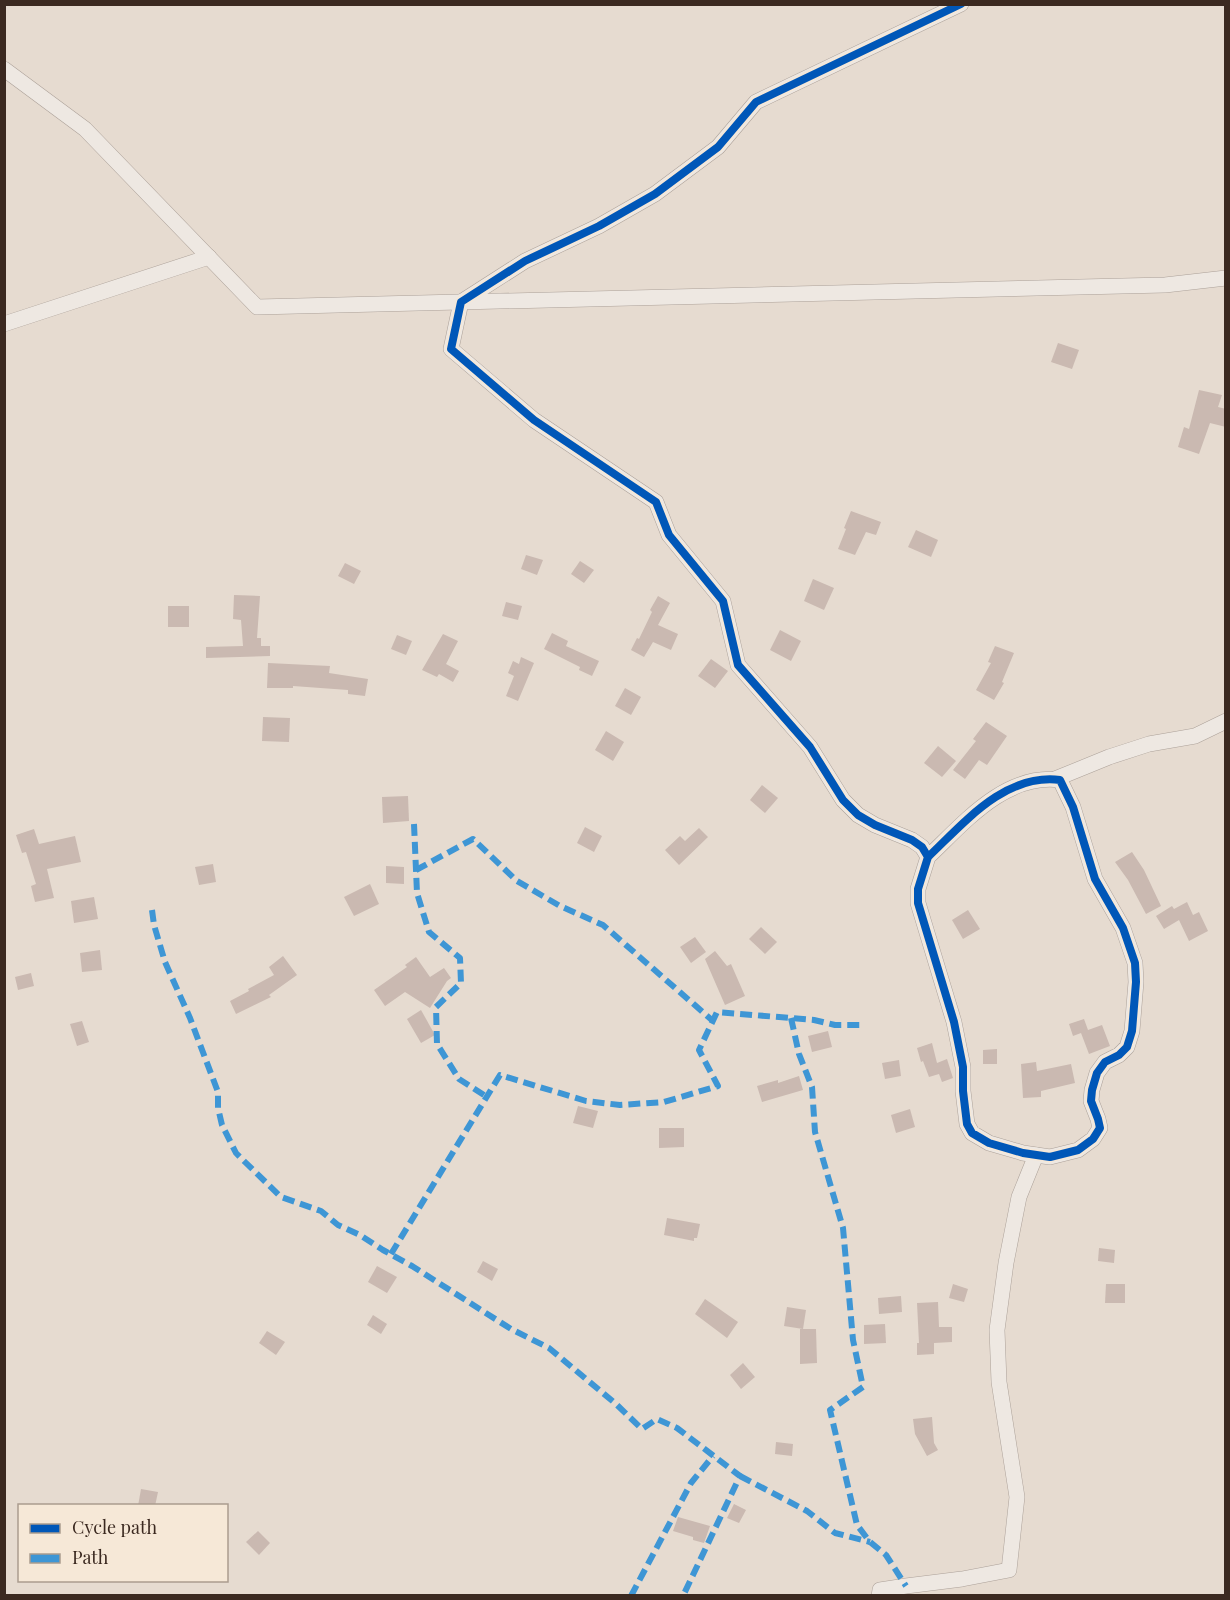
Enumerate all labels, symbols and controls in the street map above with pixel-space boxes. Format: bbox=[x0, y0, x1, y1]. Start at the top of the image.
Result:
legend bbox=[18, 1504, 228, 1582]
text: Cycle path bbox=[72, 1515, 157, 1539]
text: Path bbox=[72, 1545, 109, 1569]

